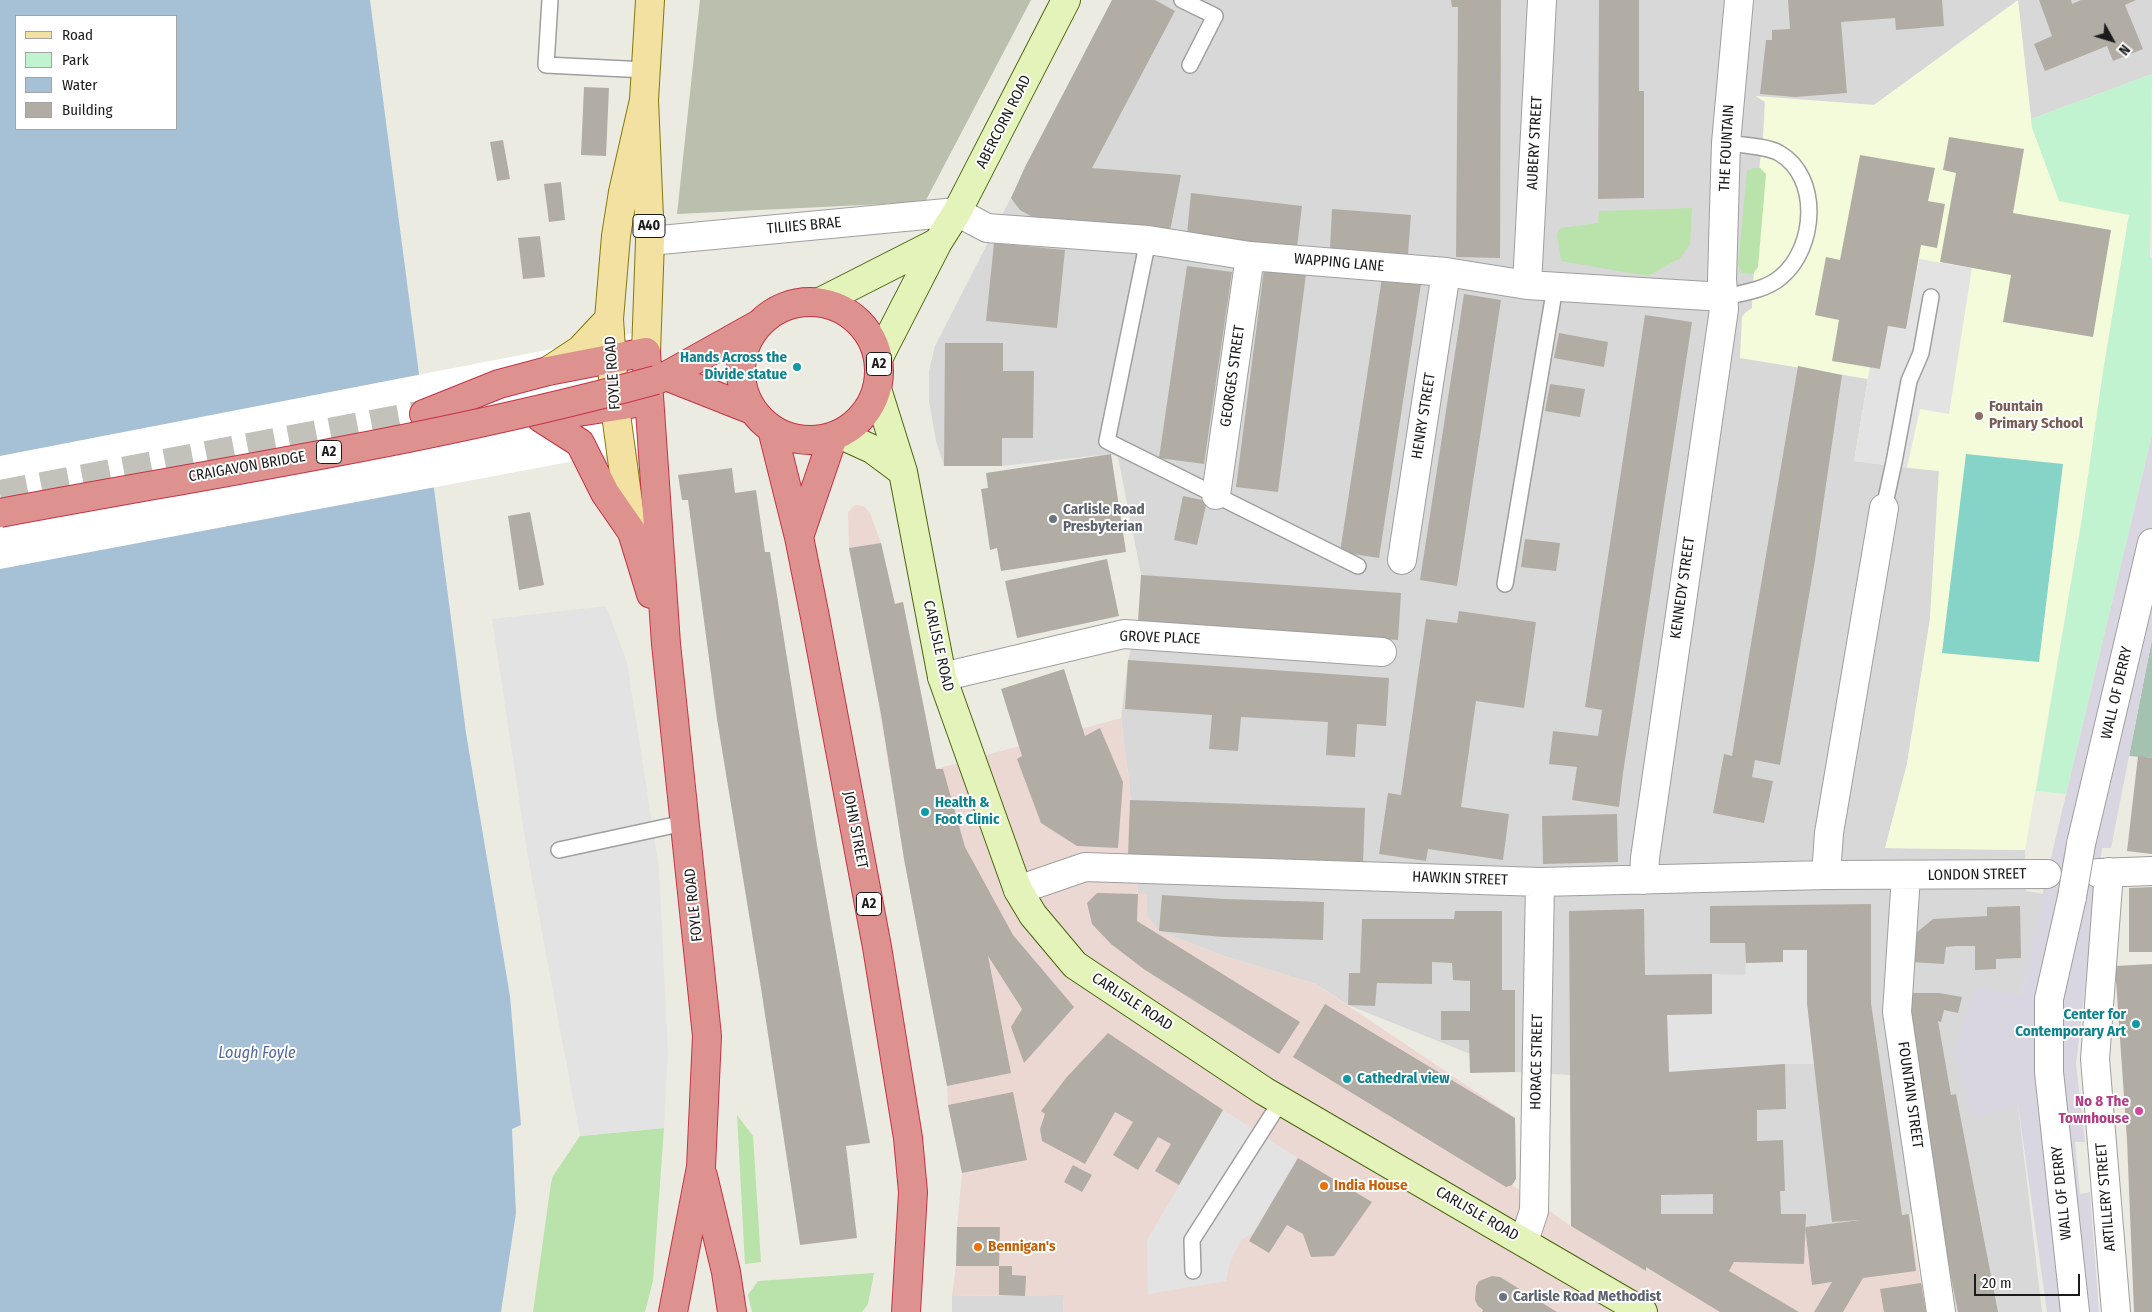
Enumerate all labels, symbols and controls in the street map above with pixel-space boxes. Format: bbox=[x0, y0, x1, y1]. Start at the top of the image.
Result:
legend bbox=[15, 15, 178, 130]
north arrow bbox=[2087, 15, 2137, 65]
text: Road bbox=[62, 26, 93, 44]
text: N bbox=[2115, 41, 2133, 58]
text: Park bbox=[62, 51, 89, 69]
street label: ABERCORN ROAD bbox=[973, 72, 1035, 172]
text: Water bbox=[62, 76, 97, 94]
street label: AUBERY STREET bbox=[1524, 96, 1546, 190]
text: Building bbox=[62, 101, 113, 119]
street label: THE FOUNTAIN bbox=[1716, 104, 1738, 192]
street label: TILIIES BRAE bbox=[766, 214, 842, 238]
road number: A40 bbox=[633, 215, 665, 238]
street label: WAPPING LANE bbox=[1293, 250, 1385, 276]
street label: GEORGES STREET bbox=[1217, 324, 1249, 428]
street label: FOYLE ROAD bbox=[601, 336, 625, 410]
place label: Hands Across the Divide statue bbox=[680, 349, 787, 384]
road number: A2 bbox=[866, 352, 892, 376]
marker: Hands Across the Divide statue bbox=[791, 361, 803, 373]
street label: HENRY STREET bbox=[1408, 372, 1440, 460]
place label: Fountain Primary School bbox=[1989, 398, 2083, 433]
marker: Fountain Primary School bbox=[1973, 410, 1985, 422]
road number: A2 bbox=[316, 441, 342, 464]
street label: CRAIGAVON BRIDGE bbox=[187, 448, 307, 486]
place label: Carlisle Road Presbyterian bbox=[1063, 501, 1145, 536]
marker: Carlisle Road Presbyterian bbox=[1047, 513, 1059, 525]
street label: KENNEDY STREET bbox=[1667, 536, 1699, 640]
street label: CARLISLE ROAD bbox=[919, 599, 957, 693]
street label: GROVE PLACE bbox=[1119, 628, 1201, 648]
street label: WALL OF DERRY bbox=[2098, 645, 2136, 741]
street label: JOHN STREET bbox=[839, 790, 871, 870]
place label: Health & Foot Clinic bbox=[935, 794, 999, 829]
marker: Health & Foot Clinic bbox=[919, 806, 931, 818]
street label: LONDON STREET bbox=[1928, 865, 2026, 885]
street label: FOYLE ROAD bbox=[681, 867, 707, 943]
street label: HAWKIN STREET bbox=[1412, 868, 1508, 890]
road number: A2 bbox=[856, 892, 882, 916]
street label: CARLISLE ROAD bbox=[1088, 969, 1176, 1035]
place label: Center for Contemporary Art bbox=[2015, 1006, 2126, 1041]
street label: HORACE STREET bbox=[1527, 1014, 1547, 1110]
marker: Center for Contemporary Art bbox=[2130, 1018, 2142, 1030]
street label: FOUNTAIN STREET bbox=[1894, 1040, 1926, 1150]
water label: Lough Foyle bbox=[218, 1044, 296, 1064]
place label: Cathedral view bbox=[1357, 1070, 1450, 1088]
marker: Cathedral view bbox=[1341, 1073, 1353, 1085]
place label: No 8 The Townhouse bbox=[2058, 1093, 2129, 1128]
marker: No 8 The Townhouse bbox=[2133, 1105, 2145, 1117]
street label: ARTILLERY STREET bbox=[2092, 1142, 2120, 1252]
street label: WALL OF DERRY bbox=[2048, 1145, 2076, 1241]
place label: India House bbox=[1334, 1177, 1408, 1195]
marker: India House bbox=[1318, 1180, 1330, 1192]
street label: CARLISLE ROAD bbox=[1432, 1183, 1522, 1245]
place label: Bennigan's bbox=[988, 1238, 1056, 1256]
marker: Bennigan's bbox=[972, 1241, 984, 1253]
scale bar bbox=[1977, 1264, 2083, 1296]
text: 20 m bbox=[1982, 1274, 2012, 1292]
place label: Carlisle Road Methodist bbox=[1513, 1288, 1661, 1306]
marker: Carlisle Road Methodist bbox=[1497, 1291, 1509, 1303]

